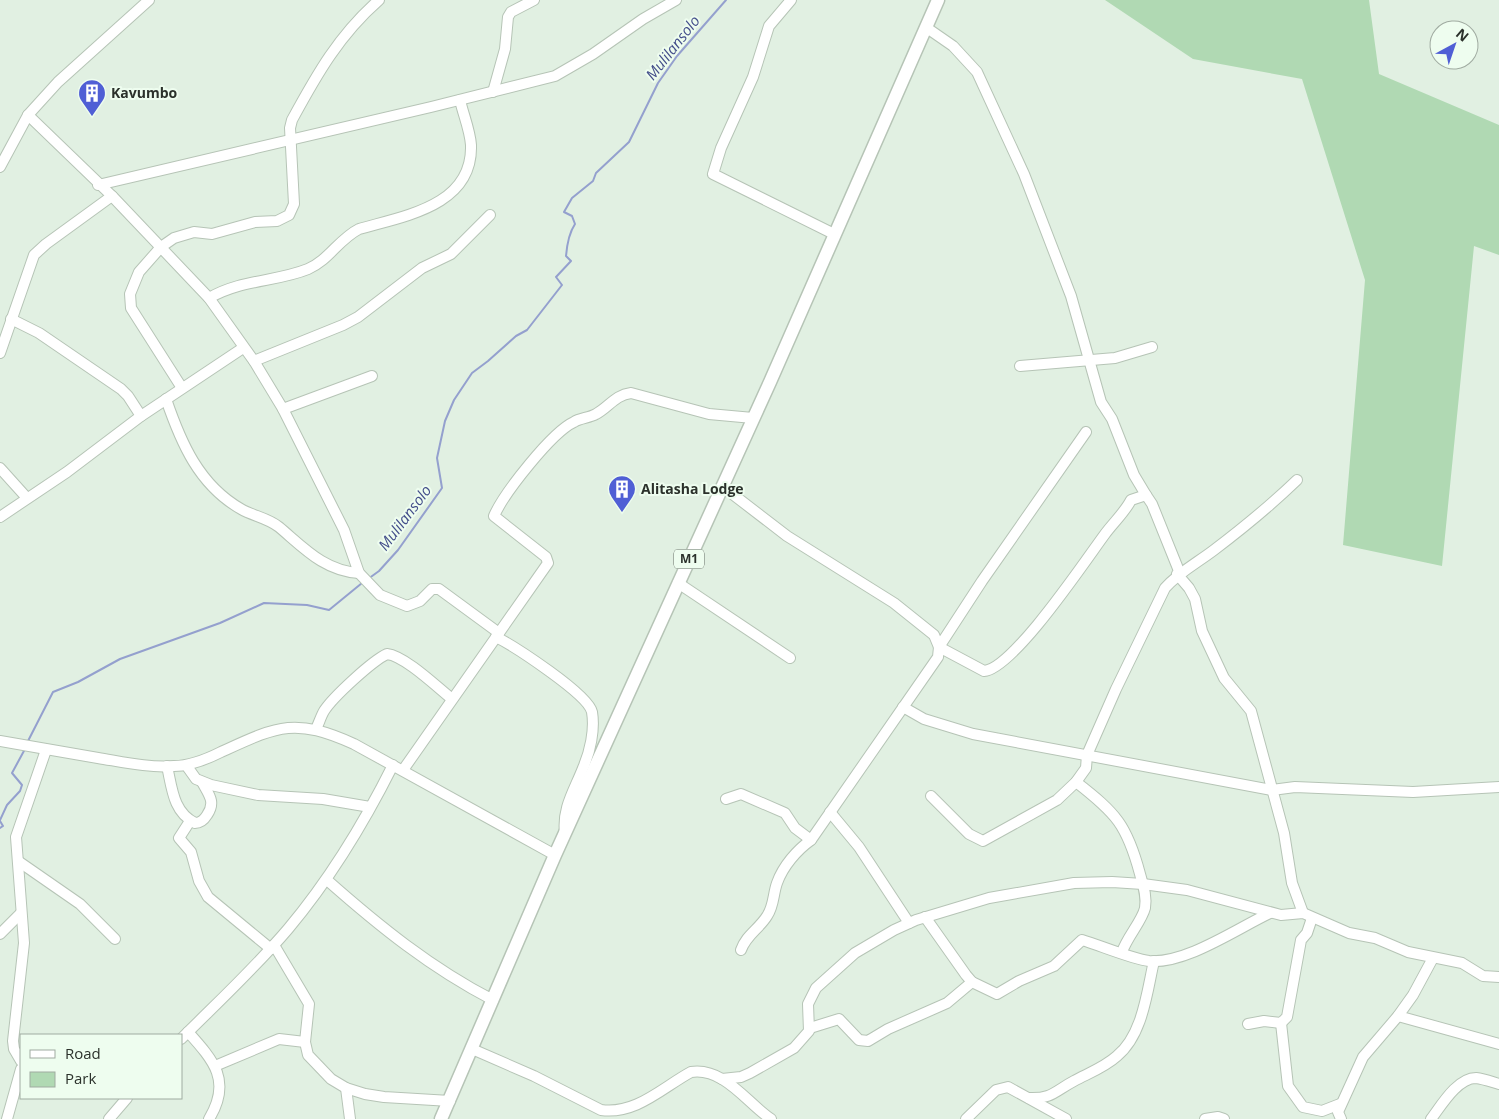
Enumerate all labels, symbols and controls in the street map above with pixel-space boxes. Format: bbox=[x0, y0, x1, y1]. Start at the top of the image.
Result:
water label: Mulilansolo bbox=[641, 11, 704, 84]
north arrow bbox=[1429, 20, 1479, 70]
text: N bbox=[1452, 24, 1473, 46]
building icon: Kavumbo bbox=[77, 78, 107, 117]
place label: Kavumbo bbox=[111, 83, 178, 102]
building icon: Alitasha Lodge bbox=[607, 474, 637, 513]
place label: Alitasha Lodge bbox=[641, 479, 744, 498]
water label: Mulilansolo bbox=[373, 481, 435, 554]
road number: M1 bbox=[674, 550, 704, 568]
legend bbox=[20, 1034, 182, 1099]
text: Road bbox=[65, 1043, 101, 1063]
text: Park bbox=[65, 1068, 96, 1088]

